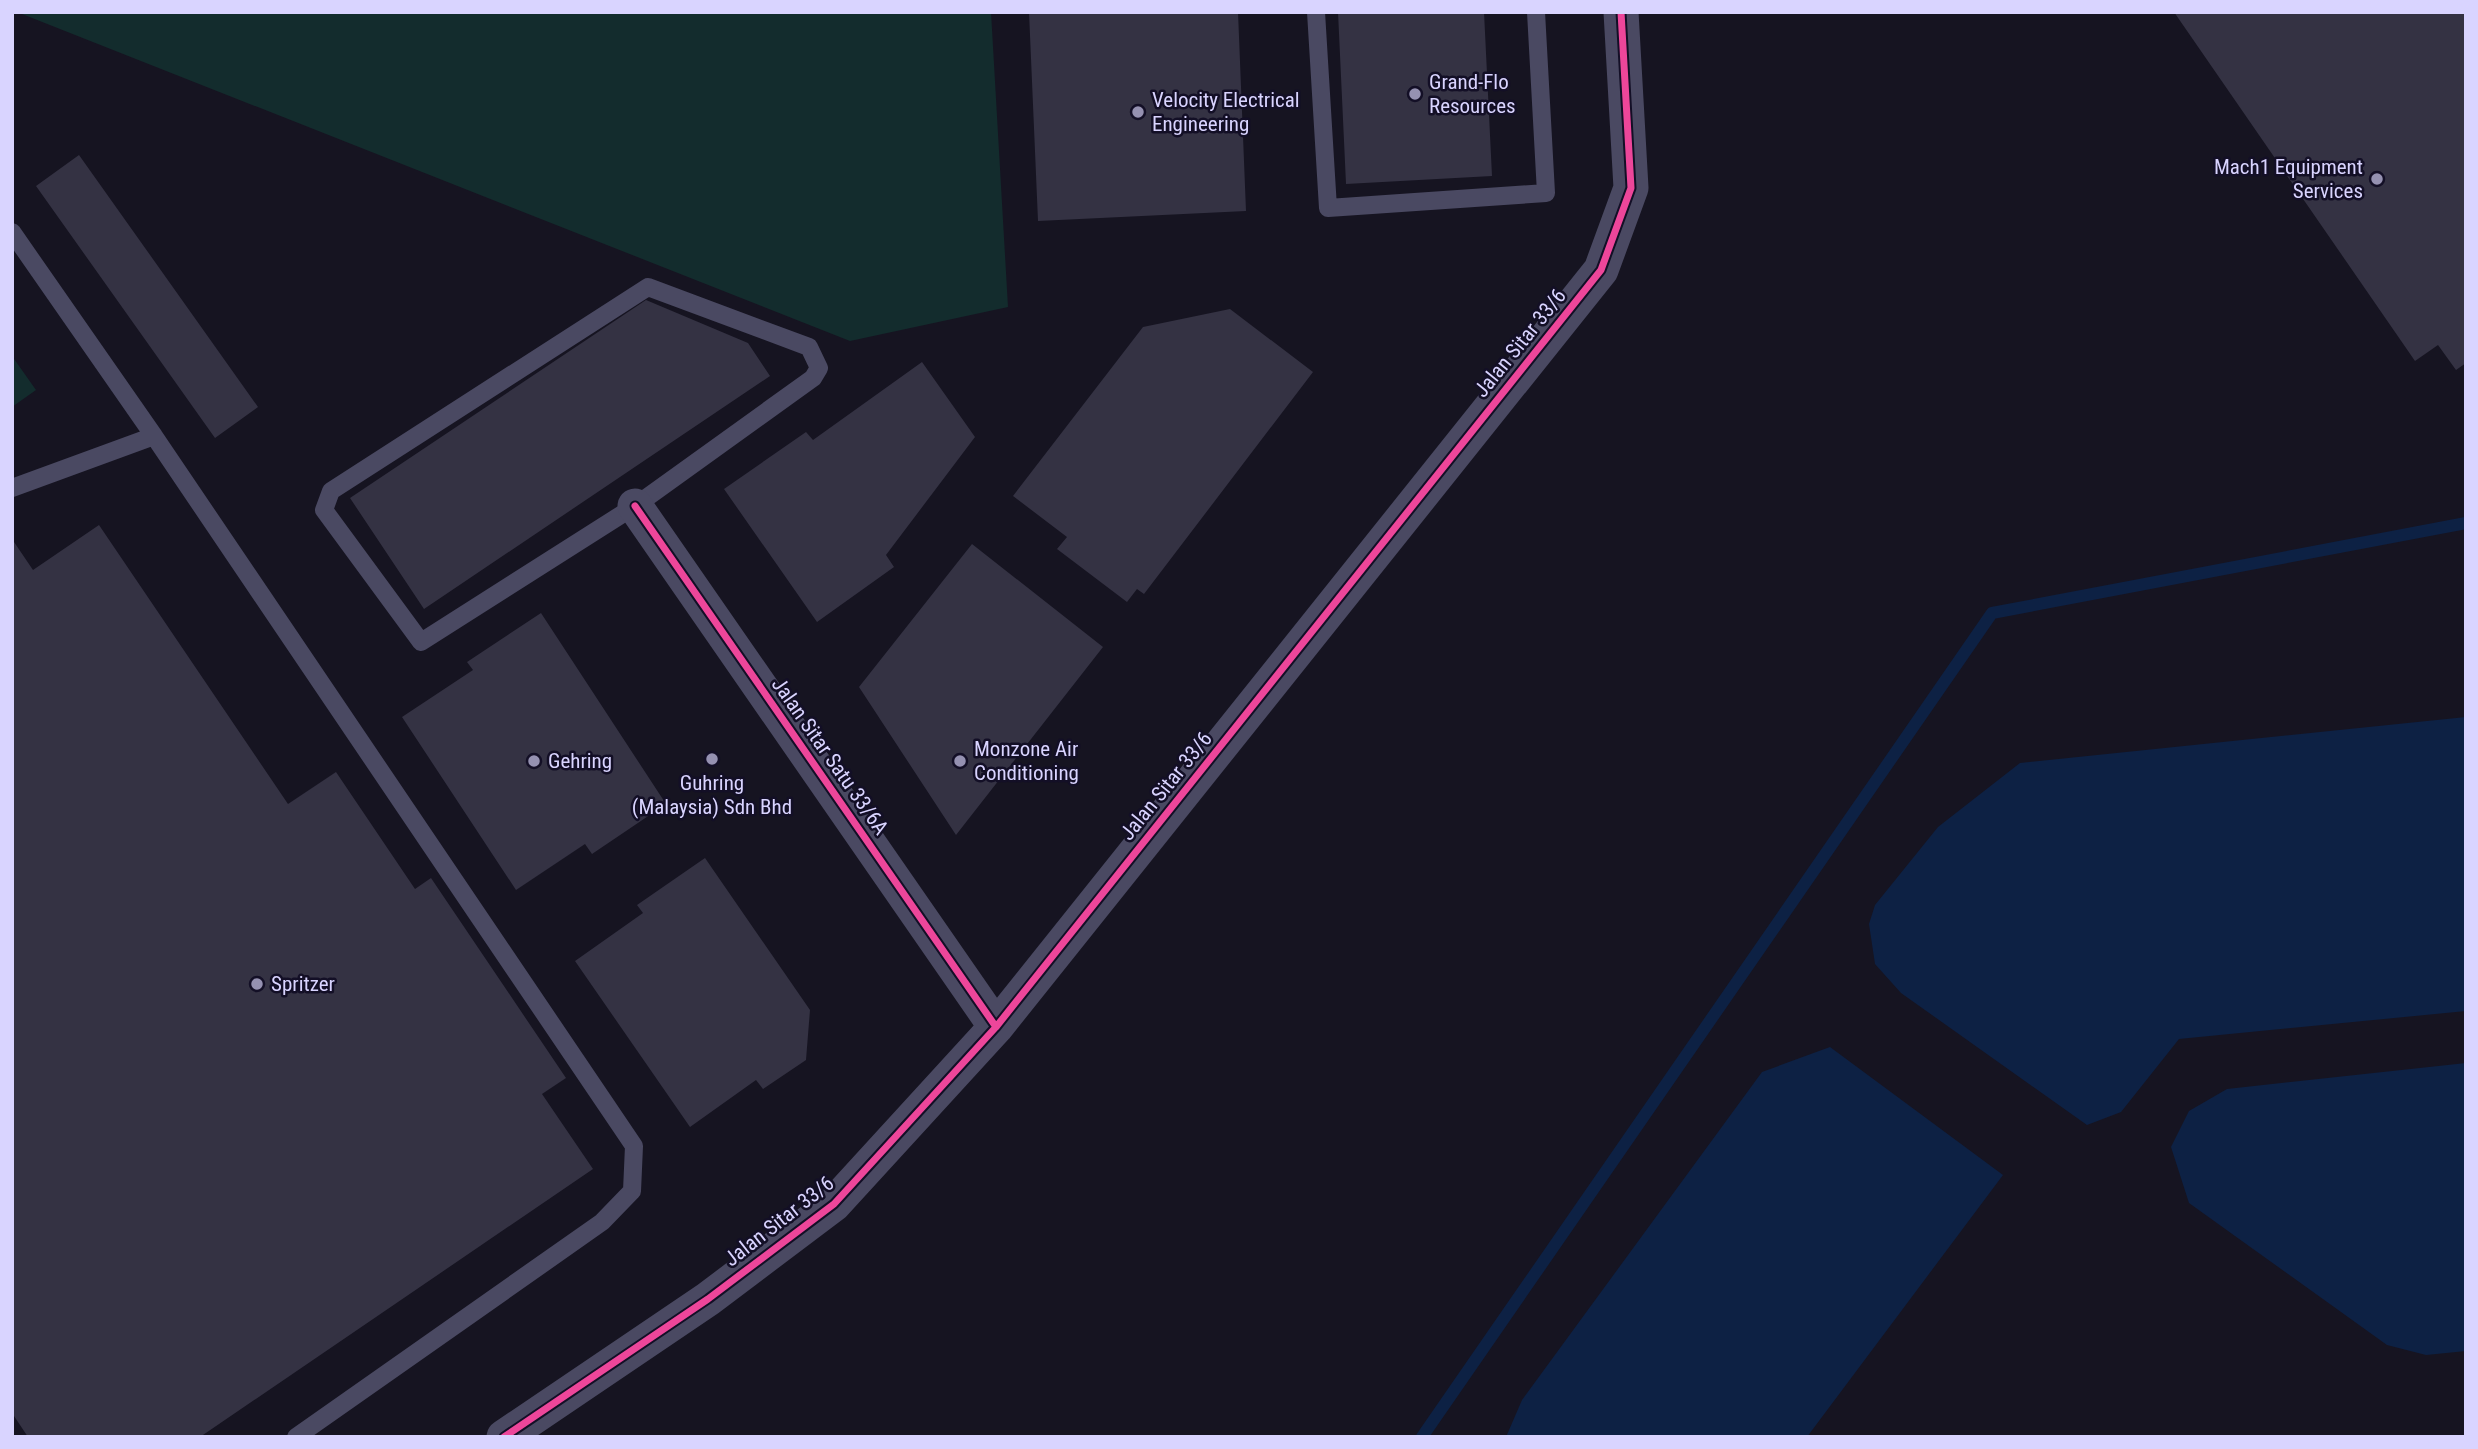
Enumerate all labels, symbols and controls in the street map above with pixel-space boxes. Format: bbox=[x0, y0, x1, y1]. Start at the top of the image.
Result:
place label: Grand-Flo Resources bbox=[1429, 70, 1516, 118]
marker: Grand-Flo Resources bbox=[1407, 86, 1423, 102]
place label: Velocity Electrical Engineering bbox=[1152, 88, 1300, 136]
marker: Velocity Electrical Engineering bbox=[1130, 104, 1146, 120]
place label: Mach1 Equipment Services bbox=[2214, 155, 2363, 203]
marker: Mach1 Equipment Services bbox=[2369, 171, 2385, 187]
street label: Jalan Sitar 33/6 bbox=[1469, 284, 1571, 402]
street label: Jalan Sitar Satu 33/6A bbox=[767, 673, 893, 839]
street label: Jalan Sitar 33/6 bbox=[1115, 727, 1217, 845]
place label: Monzone Air Conditioning bbox=[974, 737, 1079, 785]
place label: Gehring bbox=[548, 749, 612, 773]
marker: Guhring (Malaysia) Sdn Bhd bbox=[704, 751, 720, 767]
marker: Gehring bbox=[526, 753, 542, 769]
marker: Monzone Air Conditioning bbox=[952, 753, 968, 769]
place label: Guhring (Malaysia) Sdn Bhd bbox=[632, 771, 792, 819]
place label: Spritzer bbox=[271, 972, 335, 996]
marker: Spritzer bbox=[249, 976, 265, 992]
street label: Jalan Sitar 33/6 bbox=[720, 1171, 838, 1271]

